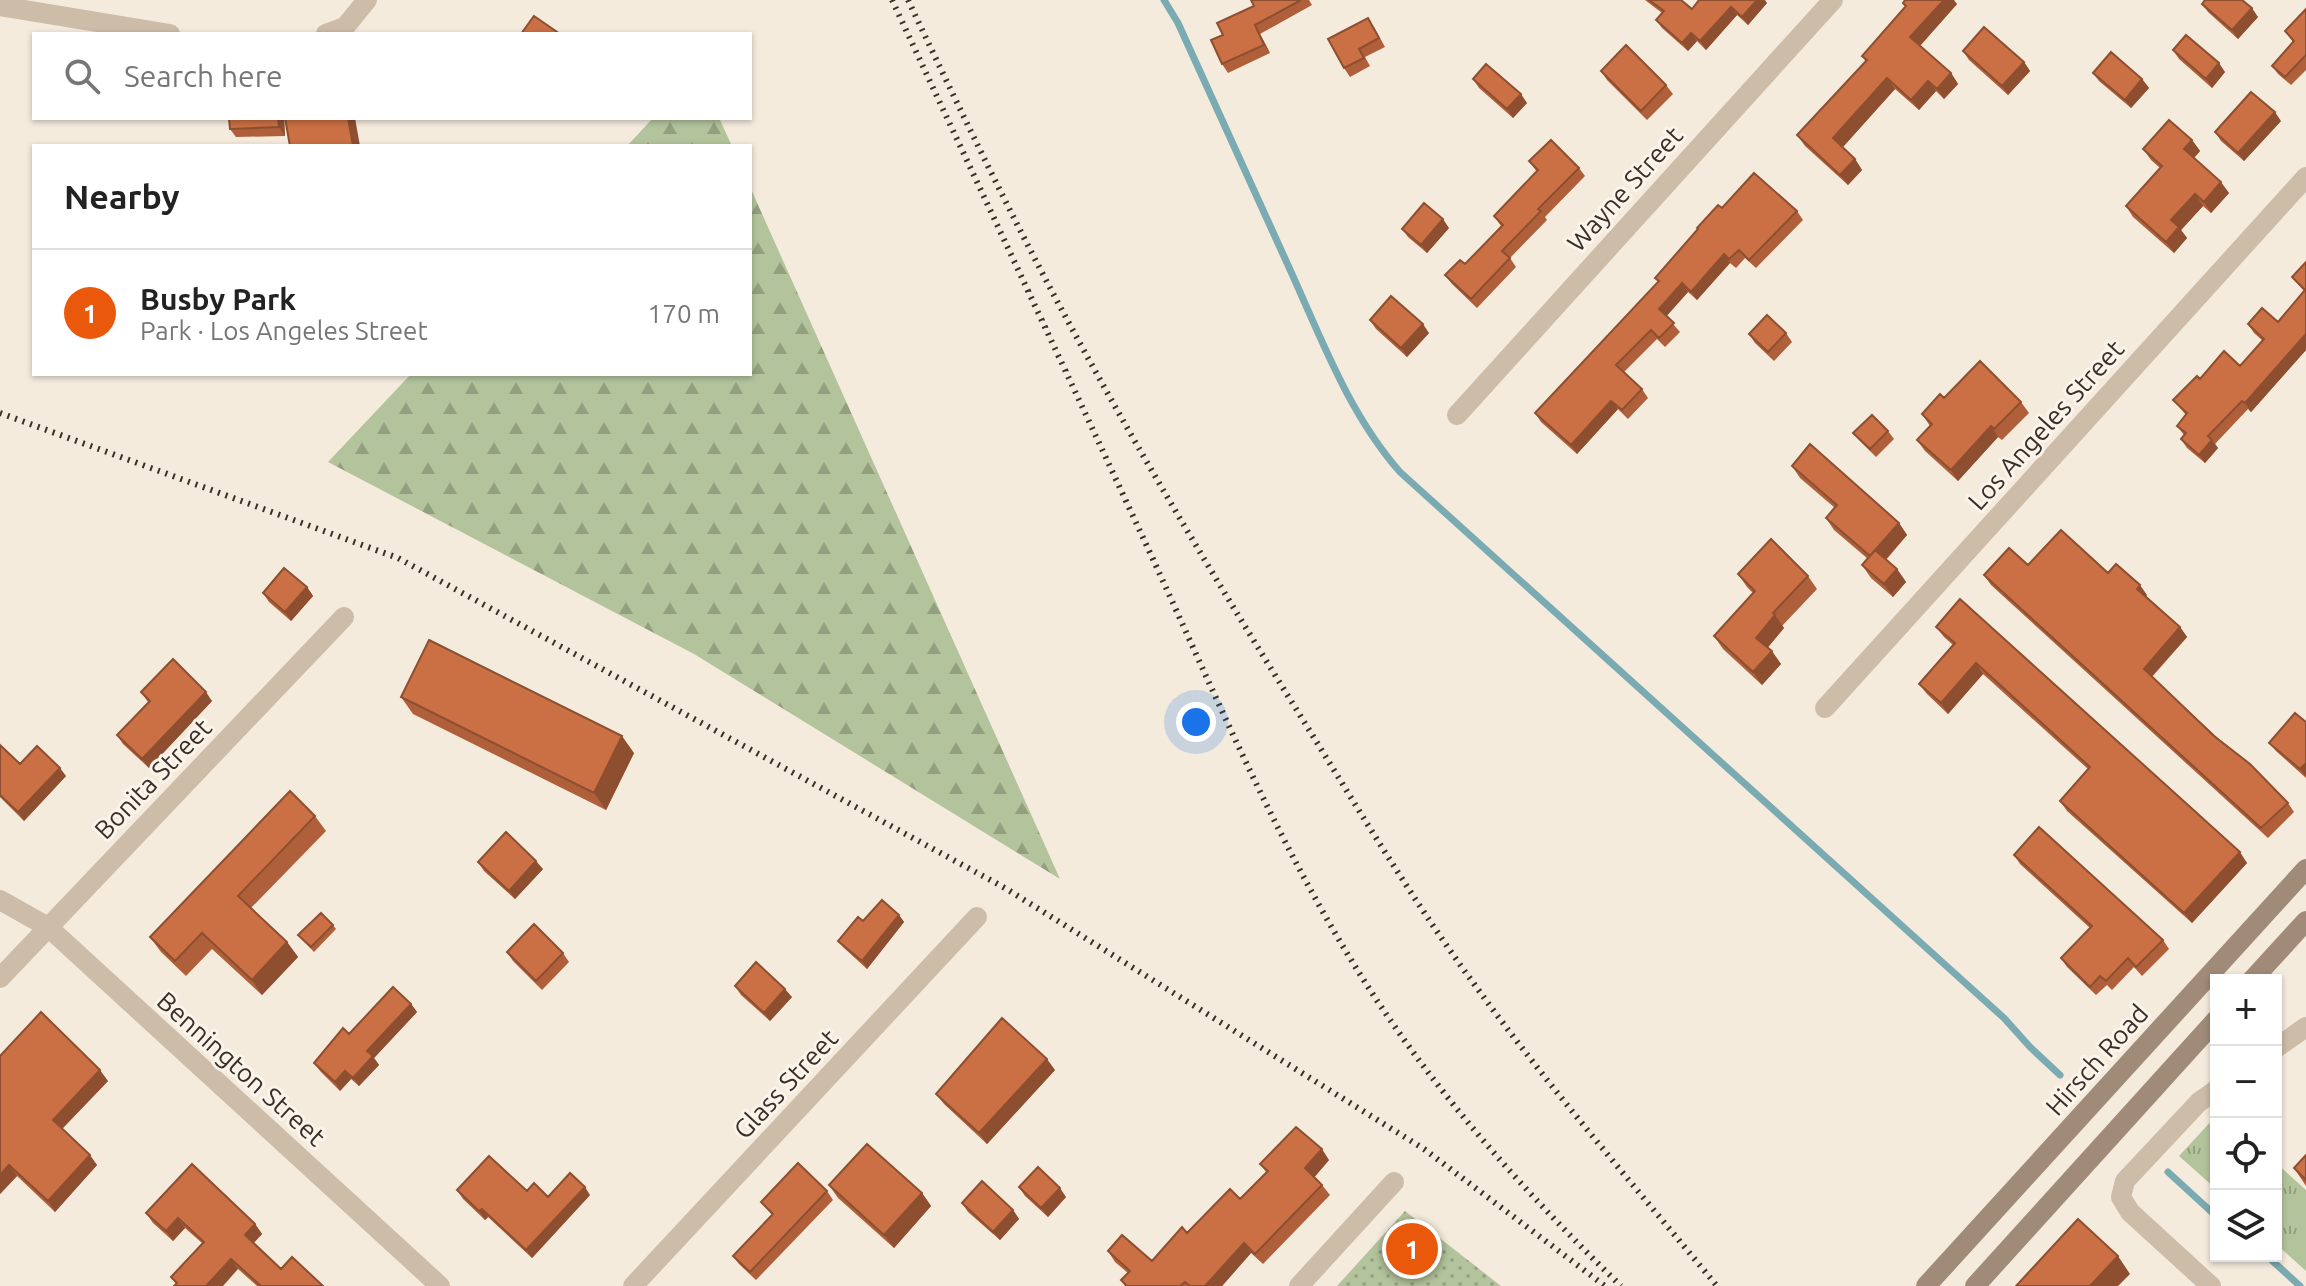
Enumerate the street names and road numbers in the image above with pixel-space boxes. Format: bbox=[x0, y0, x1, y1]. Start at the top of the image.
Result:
street label: Wayne Street bbox=[1561, 121, 1688, 257]
street label: Los Angeles Street bbox=[1962, 334, 2129, 515]
street label: Bonita Street bbox=[88, 713, 217, 844]
street label: Bennington Street bbox=[152, 986, 331, 1151]
street label: Hirsch Road bbox=[2040, 999, 2154, 1121]
street label: Glass Street bbox=[728, 1023, 843, 1144]

